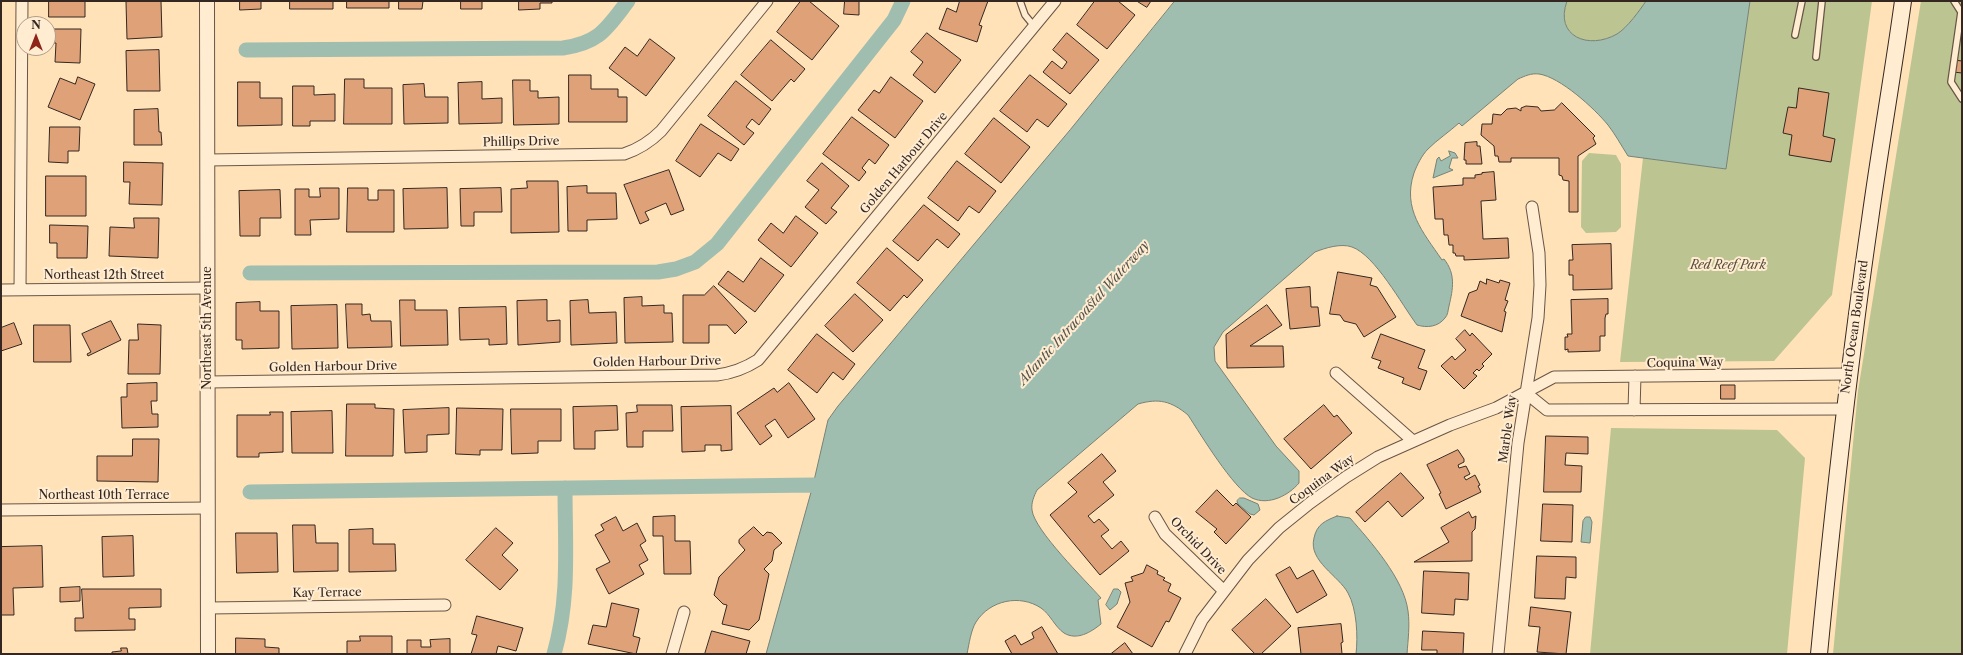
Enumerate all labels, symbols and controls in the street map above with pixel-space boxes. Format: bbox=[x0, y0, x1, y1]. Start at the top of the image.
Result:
north arrow bbox=[16, 16, 56, 56]
text: N bbox=[31, 18, 41, 32]
street label: Golden Harbour Drive bbox=[857, 109, 951, 217]
street label: Phillips Drive bbox=[482, 134, 560, 150]
water label: Atlantic Intracoastal Waterway bbox=[1015, 238, 1153, 388]
park label: Red Reef Park bbox=[1690, 259, 1766, 273]
street label: North Ocean Boulevard bbox=[1838, 259, 1872, 395]
street label: Northeast 5th Avenue bbox=[201, 266, 215, 390]
street label: Northeast 12th Street bbox=[44, 269, 164, 283]
street label: Golden Harbour Drive bbox=[593, 354, 721, 370]
street label: Coquina Way bbox=[1647, 355, 1723, 371]
street label: Golden Harbour Drive bbox=[269, 359, 397, 375]
street label: Marble Way bbox=[1496, 394, 1520, 464]
street label: Coquina Way bbox=[1287, 452, 1357, 508]
street label: Northeast 10th Terrace bbox=[39, 489, 169, 503]
street label: Orchid Drive bbox=[1167, 514, 1229, 578]
street label: Kay Terrace bbox=[292, 585, 362, 601]

